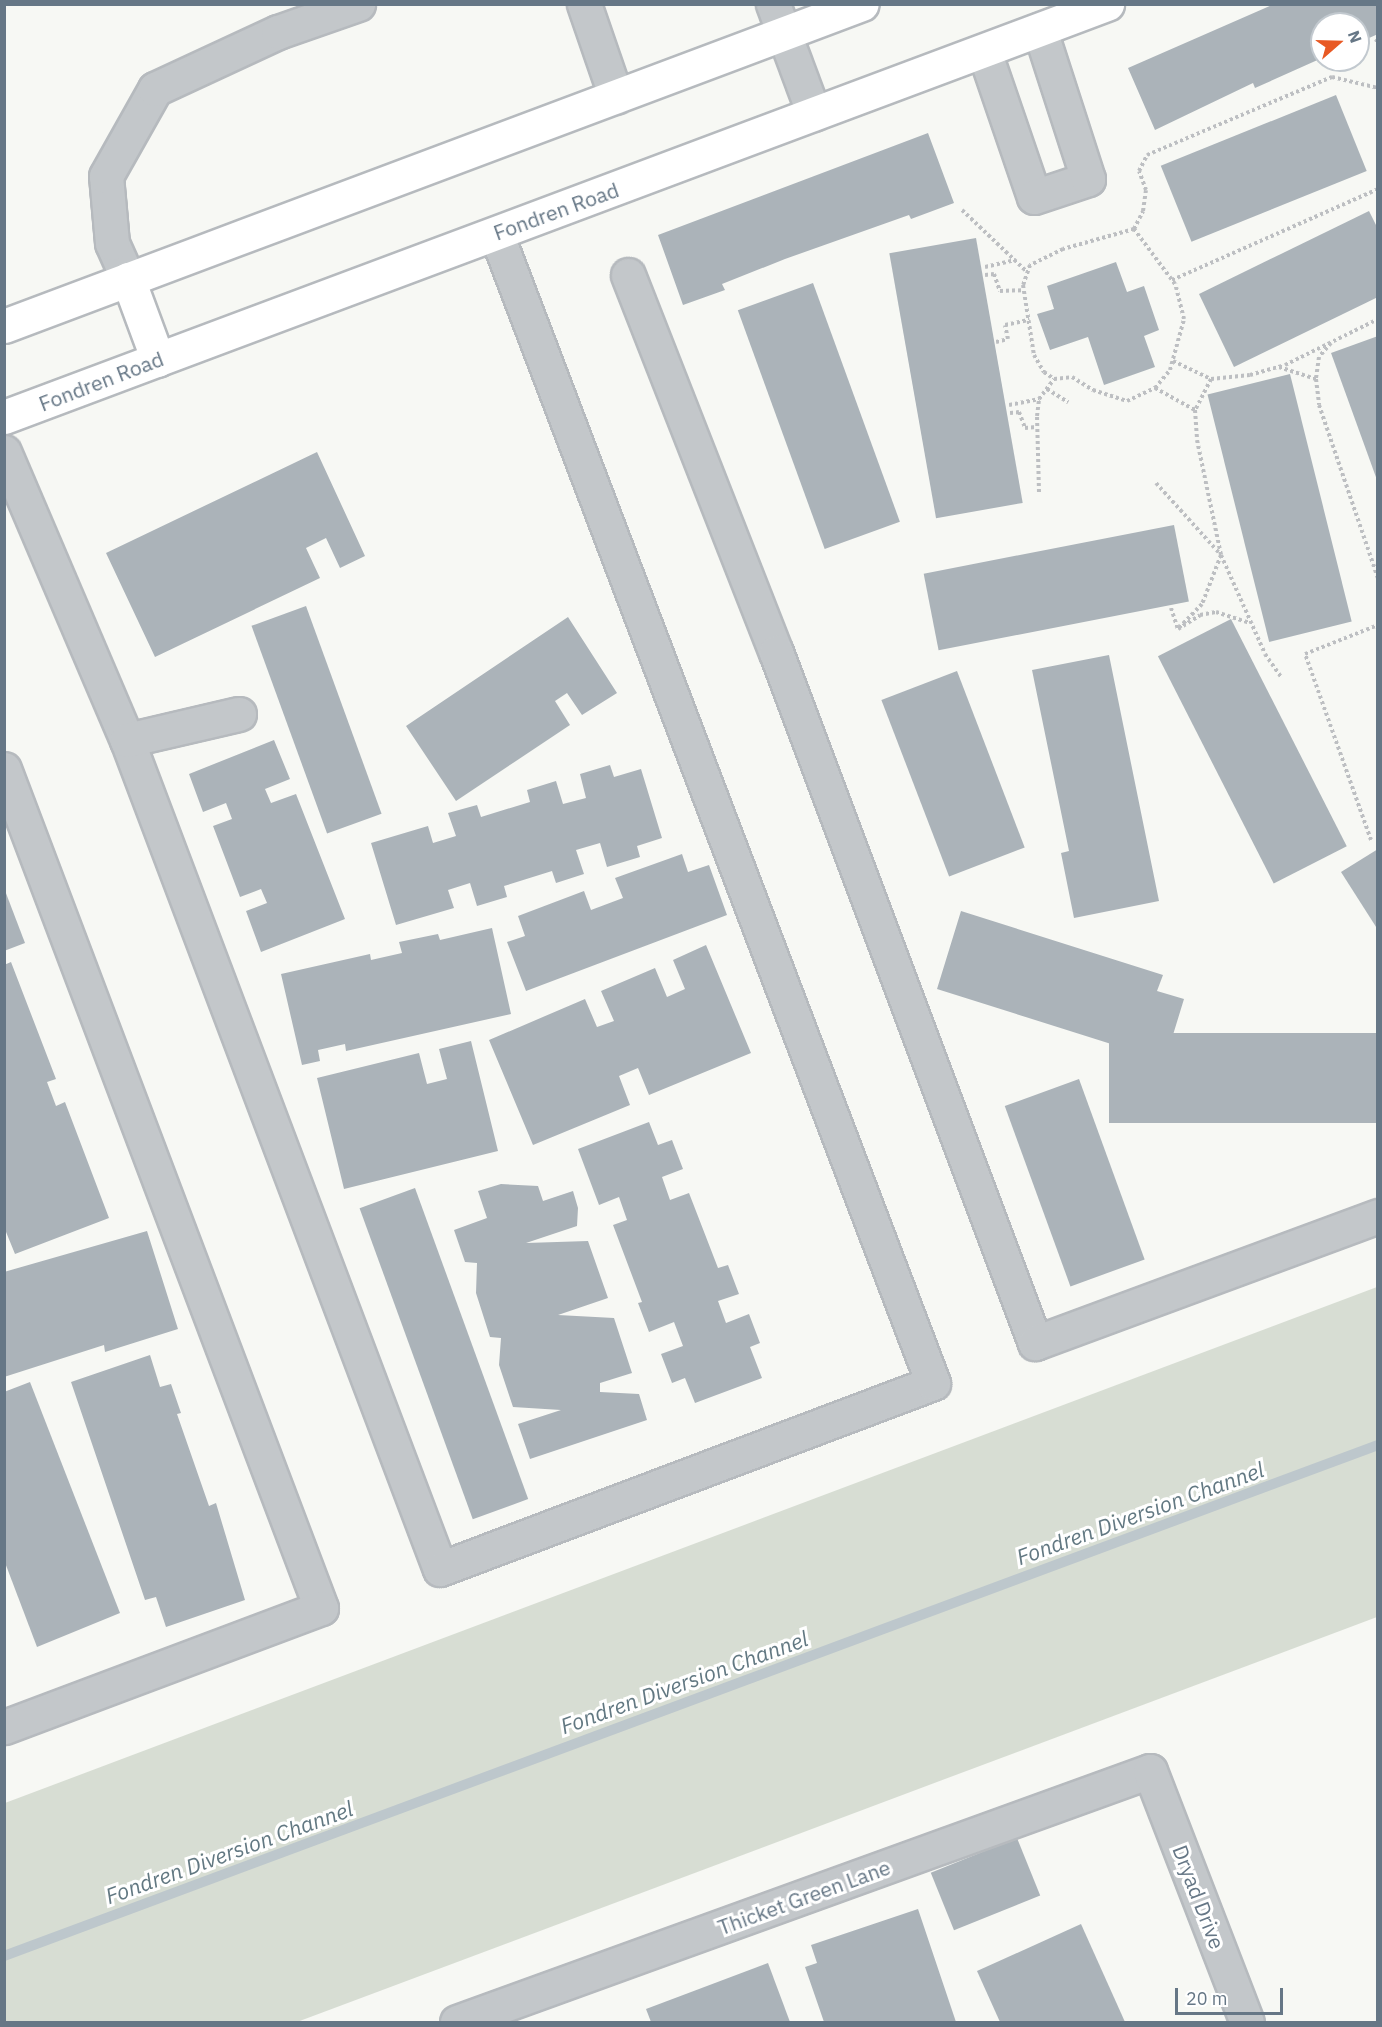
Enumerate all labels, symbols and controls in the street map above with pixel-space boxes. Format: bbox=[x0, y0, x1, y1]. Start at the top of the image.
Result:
north arrow bbox=[1310, 12, 1370, 72]
text: N bbox=[1344, 28, 1366, 45]
street label: Fondren Road bbox=[490, 177, 622, 245]
street label: Fondren Road bbox=[35, 346, 167, 416]
water label: Fondren Diversion Channel bbox=[1013, 1456, 1267, 1570]
water label: Fondren Diversion Channel bbox=[557, 1625, 811, 1739]
water label: Fondren Diversion Channel bbox=[102, 1795, 356, 1909]
street label: Dryad Drive bbox=[1168, 1841, 1230, 1953]
street label: Thicket Green Lane bbox=[714, 1854, 894, 1940]
scale bar bbox=[1178, 1976, 1286, 2014]
text: 20 m bbox=[1186, 1987, 1228, 2010]

